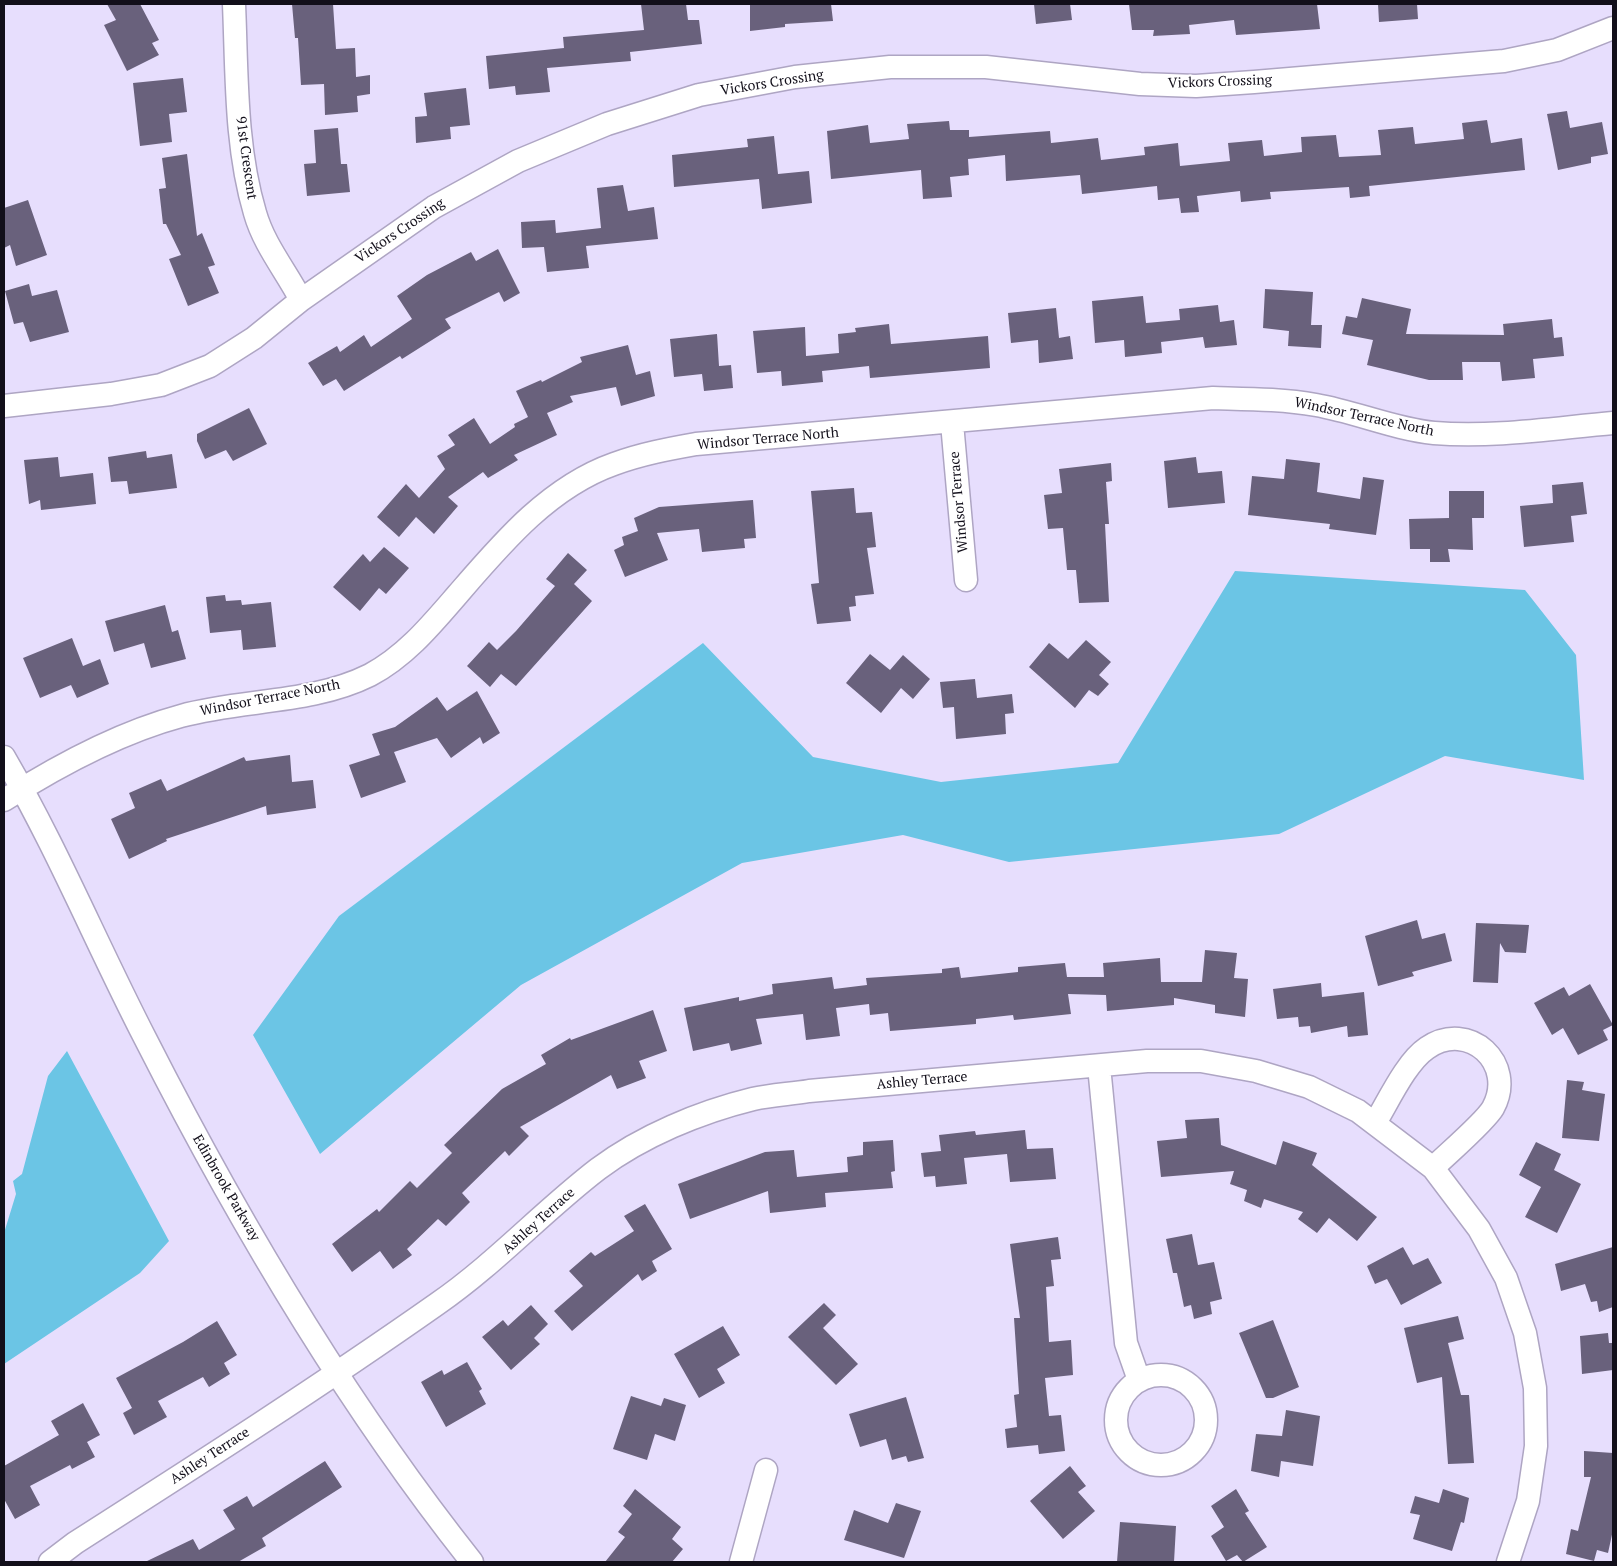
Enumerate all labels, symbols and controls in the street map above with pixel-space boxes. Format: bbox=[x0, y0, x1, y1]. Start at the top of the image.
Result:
street label: Vickors Crossing bbox=[719, 67, 825, 99]
street label: Vickors Crossing bbox=[1168, 72, 1272, 92]
street label: 91st Crescent bbox=[232, 115, 260, 201]
street label: Vickors Crossing bbox=[352, 195, 448, 267]
street label: Windsor Terrace North bbox=[1293, 394, 1435, 440]
street label: Windsor Terrace North bbox=[696, 424, 840, 454]
street label: Windsor Terrace bbox=[946, 451, 972, 553]
street label: Windsor Terrace North bbox=[199, 676, 341, 720]
street label: Ashley Terrace bbox=[876, 1069, 968, 1093]
street label: Edinbrook Parkway bbox=[189, 1132, 263, 1244]
street label: Ashley Terrace bbox=[499, 1184, 579, 1258]
street label: Ashley Terrace bbox=[167, 1424, 253, 1488]

